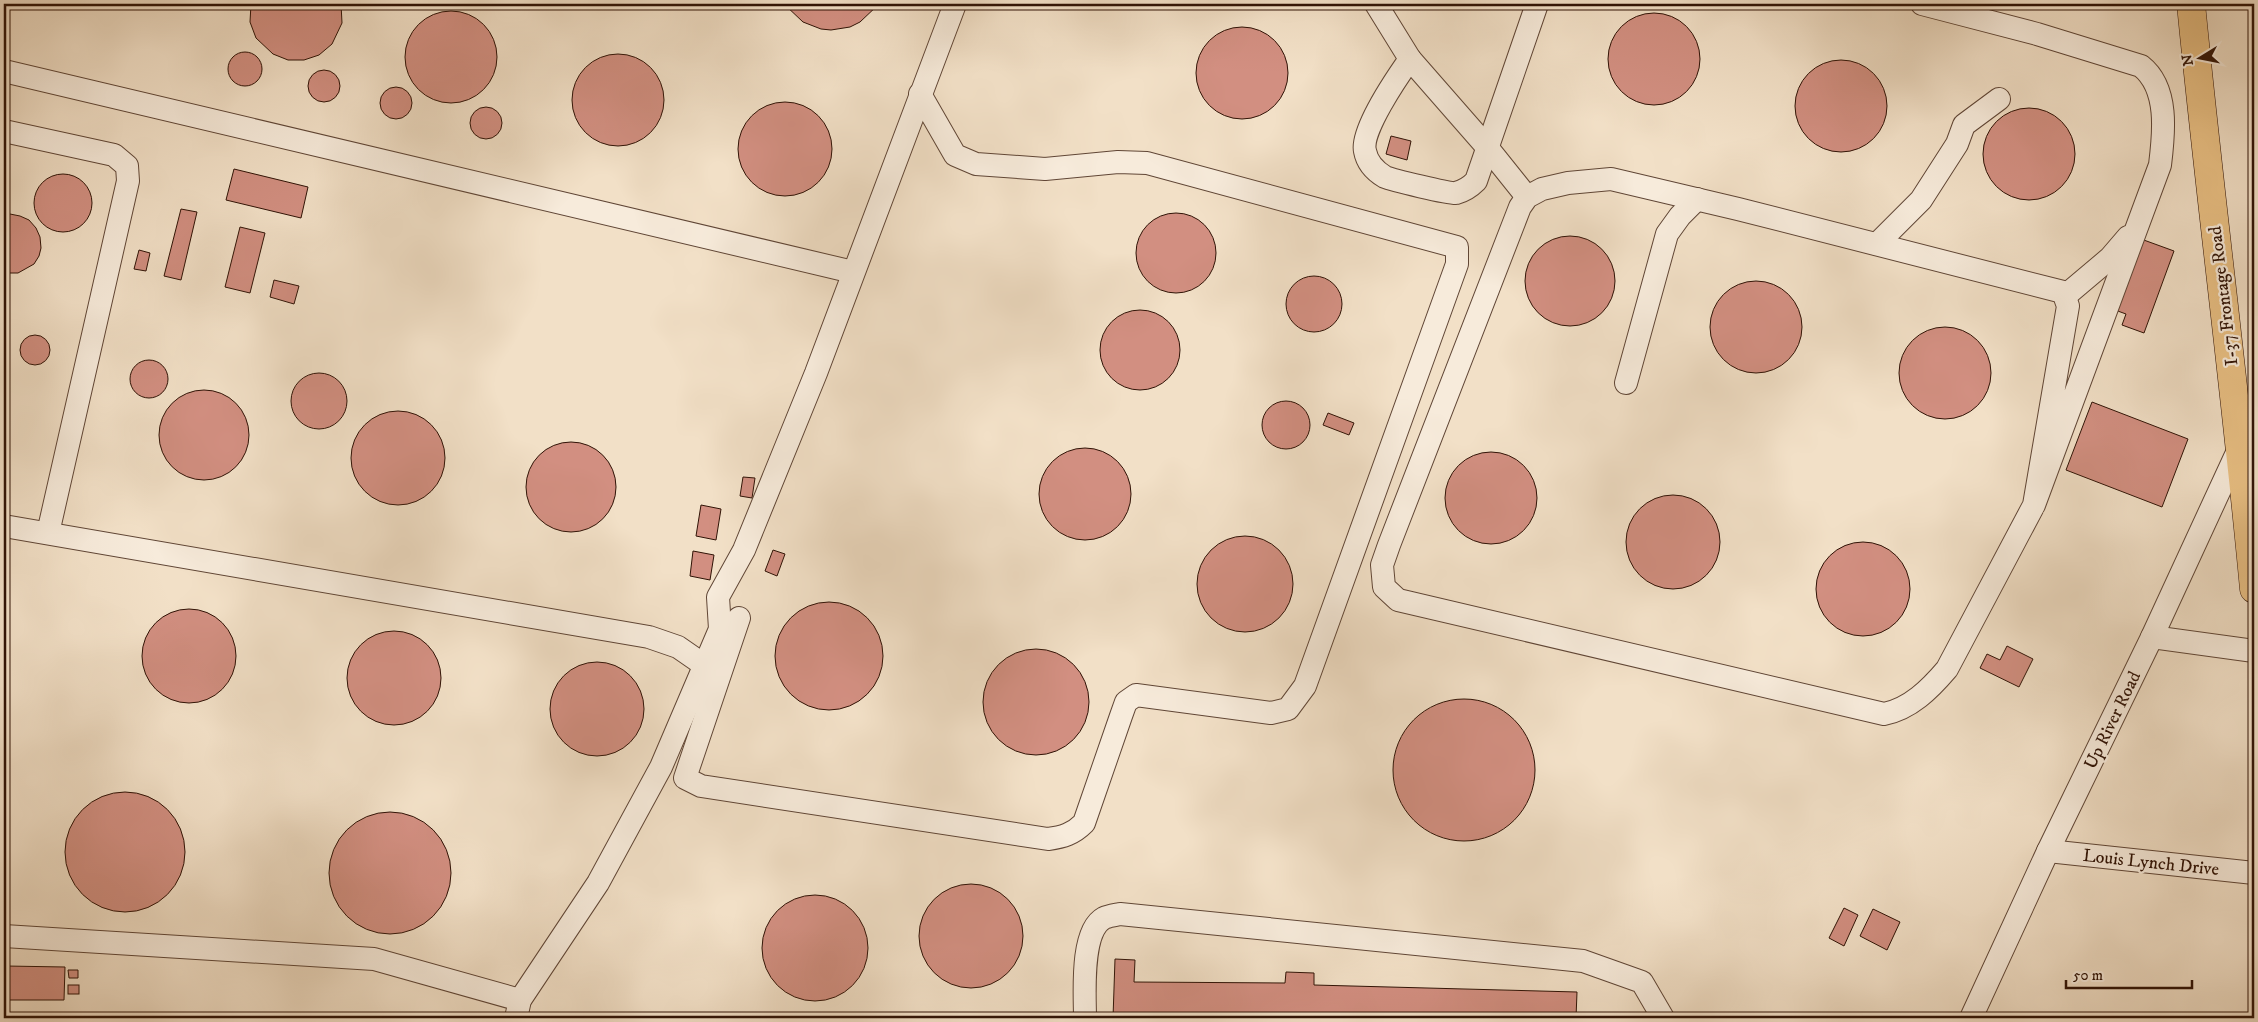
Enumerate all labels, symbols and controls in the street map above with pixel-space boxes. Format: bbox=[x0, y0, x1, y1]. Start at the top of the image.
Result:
north arrow bbox=[2176, 32, 2226, 82]
text: N bbox=[2178, 52, 2198, 67]
street label: I-37 Frontage Road bbox=[2205, 225, 2243, 367]
street label: Up River Road bbox=[2080, 668, 2146, 773]
street label: Louis Lynch Drive bbox=[2082, 845, 2220, 881]
scale bar bbox=[2066, 957, 2192, 989]
text: 50 m bbox=[2073, 966, 2103, 985]

